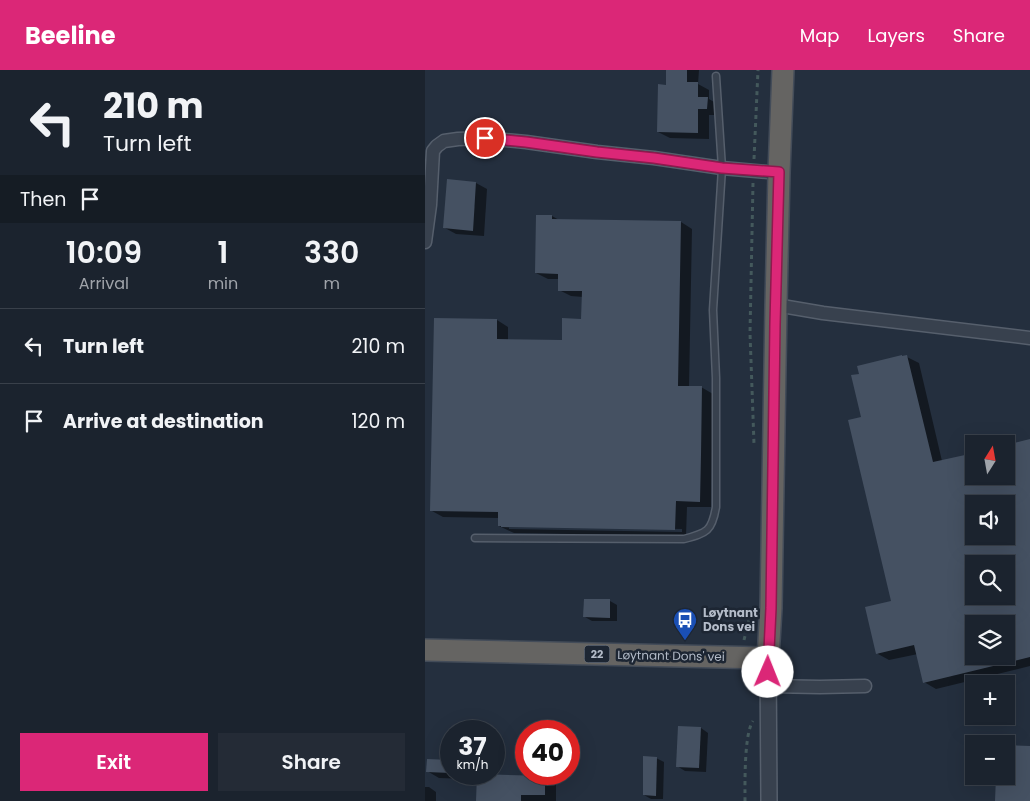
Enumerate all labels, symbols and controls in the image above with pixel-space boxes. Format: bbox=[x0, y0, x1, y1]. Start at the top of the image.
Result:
text: Beeline bbox=[25, 19, 116, 52]
text: Map bbox=[800, 23, 840, 48]
text: Layers bbox=[868, 23, 925, 48]
text: Share bbox=[953, 23, 1005, 48]
text: 210 m bbox=[103, 81, 203, 130]
icon: left bbox=[20, 90, 85, 155]
pin bbox=[464, 117, 506, 159]
icon: arrive bbox=[471, 124, 499, 152]
text: Turn left bbox=[103, 128, 191, 159]
icon: arrive bbox=[76, 185, 104, 213]
text: Then bbox=[20, 186, 66, 213]
text: 10:09 bbox=[66, 231, 142, 274]
text: 1 bbox=[218, 231, 228, 274]
text: 330 bbox=[304, 231, 359, 274]
text: Arrival bbox=[79, 272, 129, 295]
text: min bbox=[208, 272, 238, 295]
text: m bbox=[323, 272, 340, 295]
icon: left bbox=[20, 332, 48, 360]
text: Turn left bbox=[63, 333, 144, 360]
text: 210 m bbox=[351, 333, 405, 360]
icon: arrive bbox=[20, 407, 48, 435]
text: Arrive at destination bbox=[63, 408, 264, 435]
text: 120 m bbox=[351, 408, 405, 435]
north arrow bbox=[965, 435, 1015, 485]
map controls bbox=[965, 435, 1015, 785]
button: sound bbox=[965, 495, 1015, 545]
button: search bbox=[965, 555, 1015, 605]
place label: Løytnant Dons vei bbox=[703, 604, 758, 635]
bus stop icon: Løytnant Dons vei bbox=[672, 607, 698, 641]
button: layers bbox=[965, 615, 1015, 665]
position arrow bbox=[741, 645, 793, 697]
road number: 22 bbox=[585, 646, 609, 662]
street label: Løytnant Dons' vei bbox=[617, 646, 725, 665]
button: + bbox=[965, 675, 1015, 725]
speed limit sign: 40 bbox=[515, 720, 580, 785]
text: 37 bbox=[458, 729, 487, 764]
button: Exit bbox=[20, 733, 208, 791]
button: Share bbox=[218, 733, 405, 791]
button: − bbox=[965, 735, 1015, 785]
text: km/h bbox=[457, 756, 488, 773]

